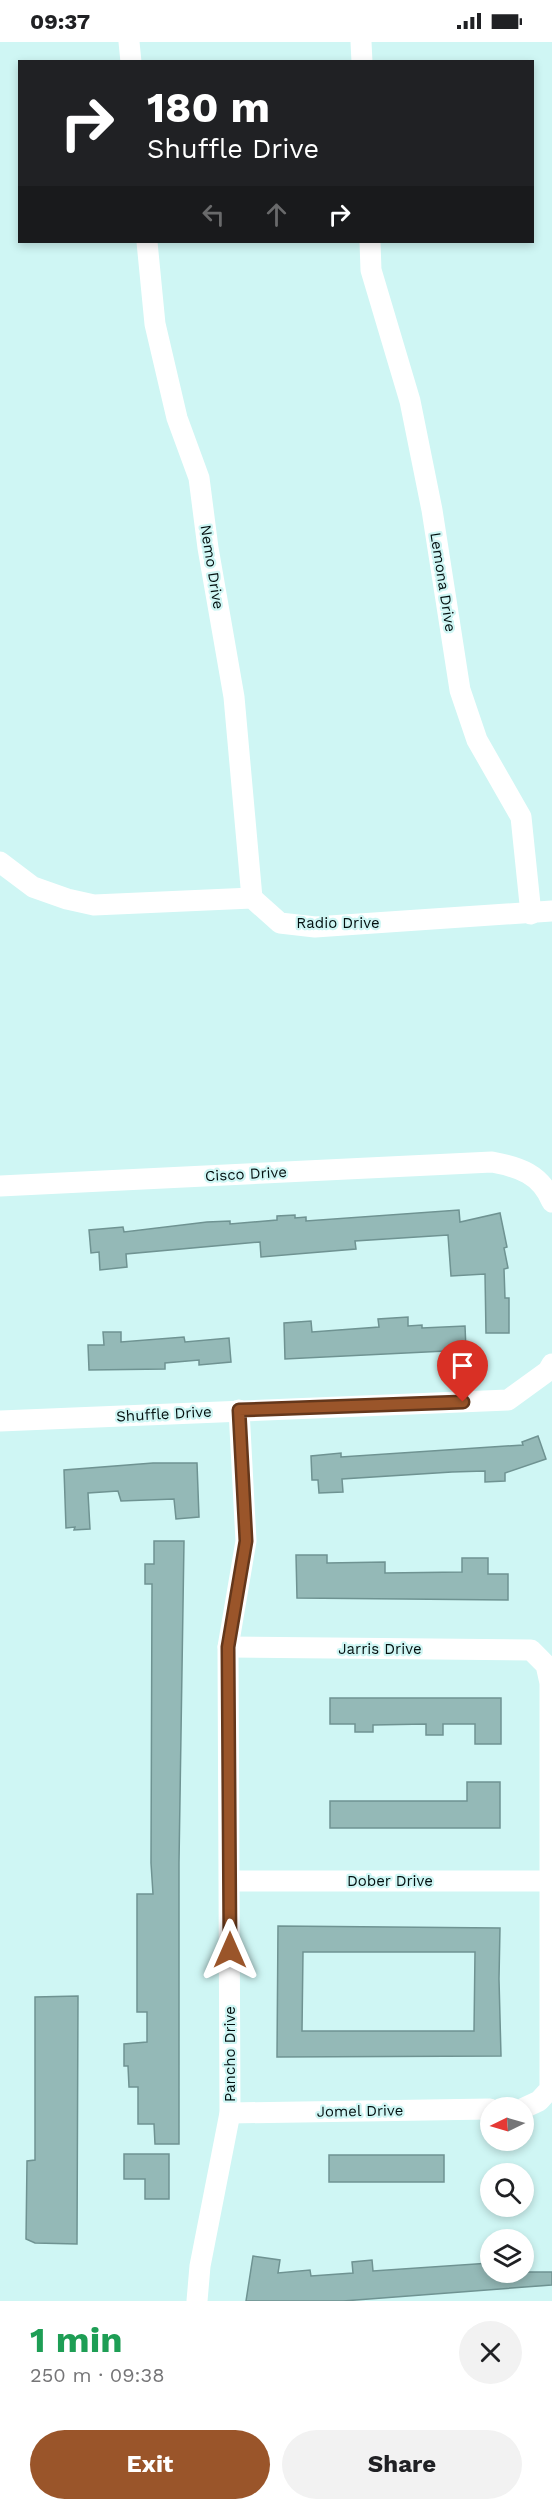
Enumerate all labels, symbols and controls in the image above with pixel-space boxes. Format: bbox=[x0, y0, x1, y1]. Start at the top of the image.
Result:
text: 09:37 bbox=[30, 9, 90, 34]
text: 180 m bbox=[147, 83, 270, 132]
icon: right bbox=[48, 84, 126, 162]
text: Shuffle Drive bbox=[147, 133, 319, 165]
icon: left bbox=[197, 198, 230, 231]
icon: ahead bbox=[260, 198, 293, 231]
icon: right bbox=[323, 198, 356, 231]
street label: Nemo Drive bbox=[196, 523, 228, 611]
street label: Lemona Drive bbox=[426, 531, 460, 633]
street label: Radio Drive bbox=[296, 914, 380, 932]
street label: Cisco Drive bbox=[205, 1163, 287, 1185]
pin bbox=[437, 1340, 488, 1402]
icon: arrive bbox=[446, 1349, 479, 1382]
street label: Shuffle Drive bbox=[116, 1403, 212, 1425]
street label: Jarris Drive bbox=[338, 1640, 422, 1658]
street label: Dober Drive bbox=[347, 1872, 433, 1890]
position arrow bbox=[198, 1918, 262, 1982]
street label: Pancho Drive bbox=[221, 2006, 239, 2102]
north arrow bbox=[480, 2097, 534, 2151]
map controls bbox=[480, 2097, 534, 2283]
street label: Jomel Drive bbox=[316, 2101, 404, 2121]
button: search bbox=[480, 2163, 534, 2217]
button: layers bbox=[480, 2229, 534, 2283]
text: 1 min bbox=[30, 2319, 122, 2361]
button: close bbox=[459, 2321, 522, 2384]
text: 250 m · 09:38 bbox=[30, 2363, 164, 2387]
button: Exit bbox=[30, 2430, 270, 2499]
button: Share bbox=[282, 2430, 522, 2499]

